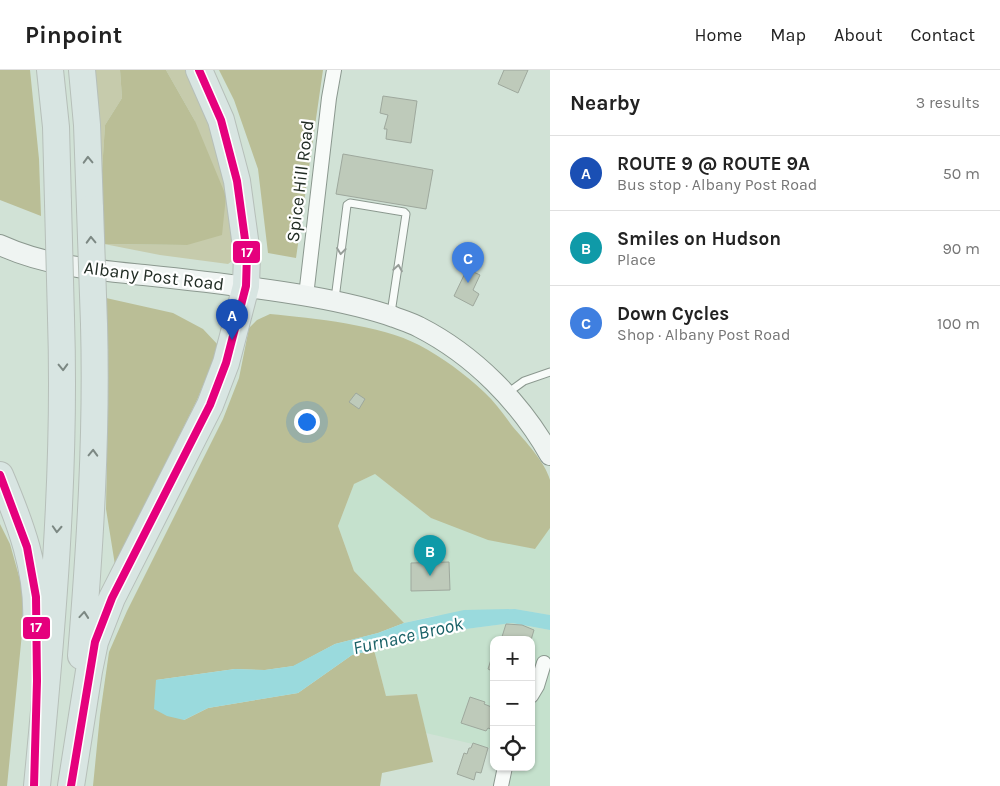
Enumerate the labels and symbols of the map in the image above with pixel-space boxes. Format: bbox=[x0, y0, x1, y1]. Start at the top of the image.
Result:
street label: Spice Hill Road bbox=[282, 119, 318, 243]
one-way arrow bbox=[83, 156, 94, 164]
one-way arrow bbox=[86, 236, 97, 244]
line badge: 17 bbox=[232, 240, 261, 264]
pin: C bbox=[452, 242, 484, 283]
text: 17 bbox=[241, 244, 253, 261]
one-way arrow bbox=[336, 247, 347, 255]
street label: Albany Post Road bbox=[83, 256, 225, 296]
one-way arrow bbox=[392, 263, 402, 272]
pin: A bbox=[216, 299, 248, 340]
one-way arrow bbox=[57, 363, 68, 371]
your location bbox=[294, 409, 320, 435]
one-way arrow bbox=[88, 449, 99, 457]
one-way arrow bbox=[52, 525, 63, 533]
pin: B bbox=[414, 535, 446, 576]
one-way arrow bbox=[78, 611, 89, 619]
water label: Furnace Brook bbox=[351, 613, 466, 659]
line badge: 17 bbox=[22, 616, 51, 640]
text: 17 bbox=[30, 619, 42, 636]

